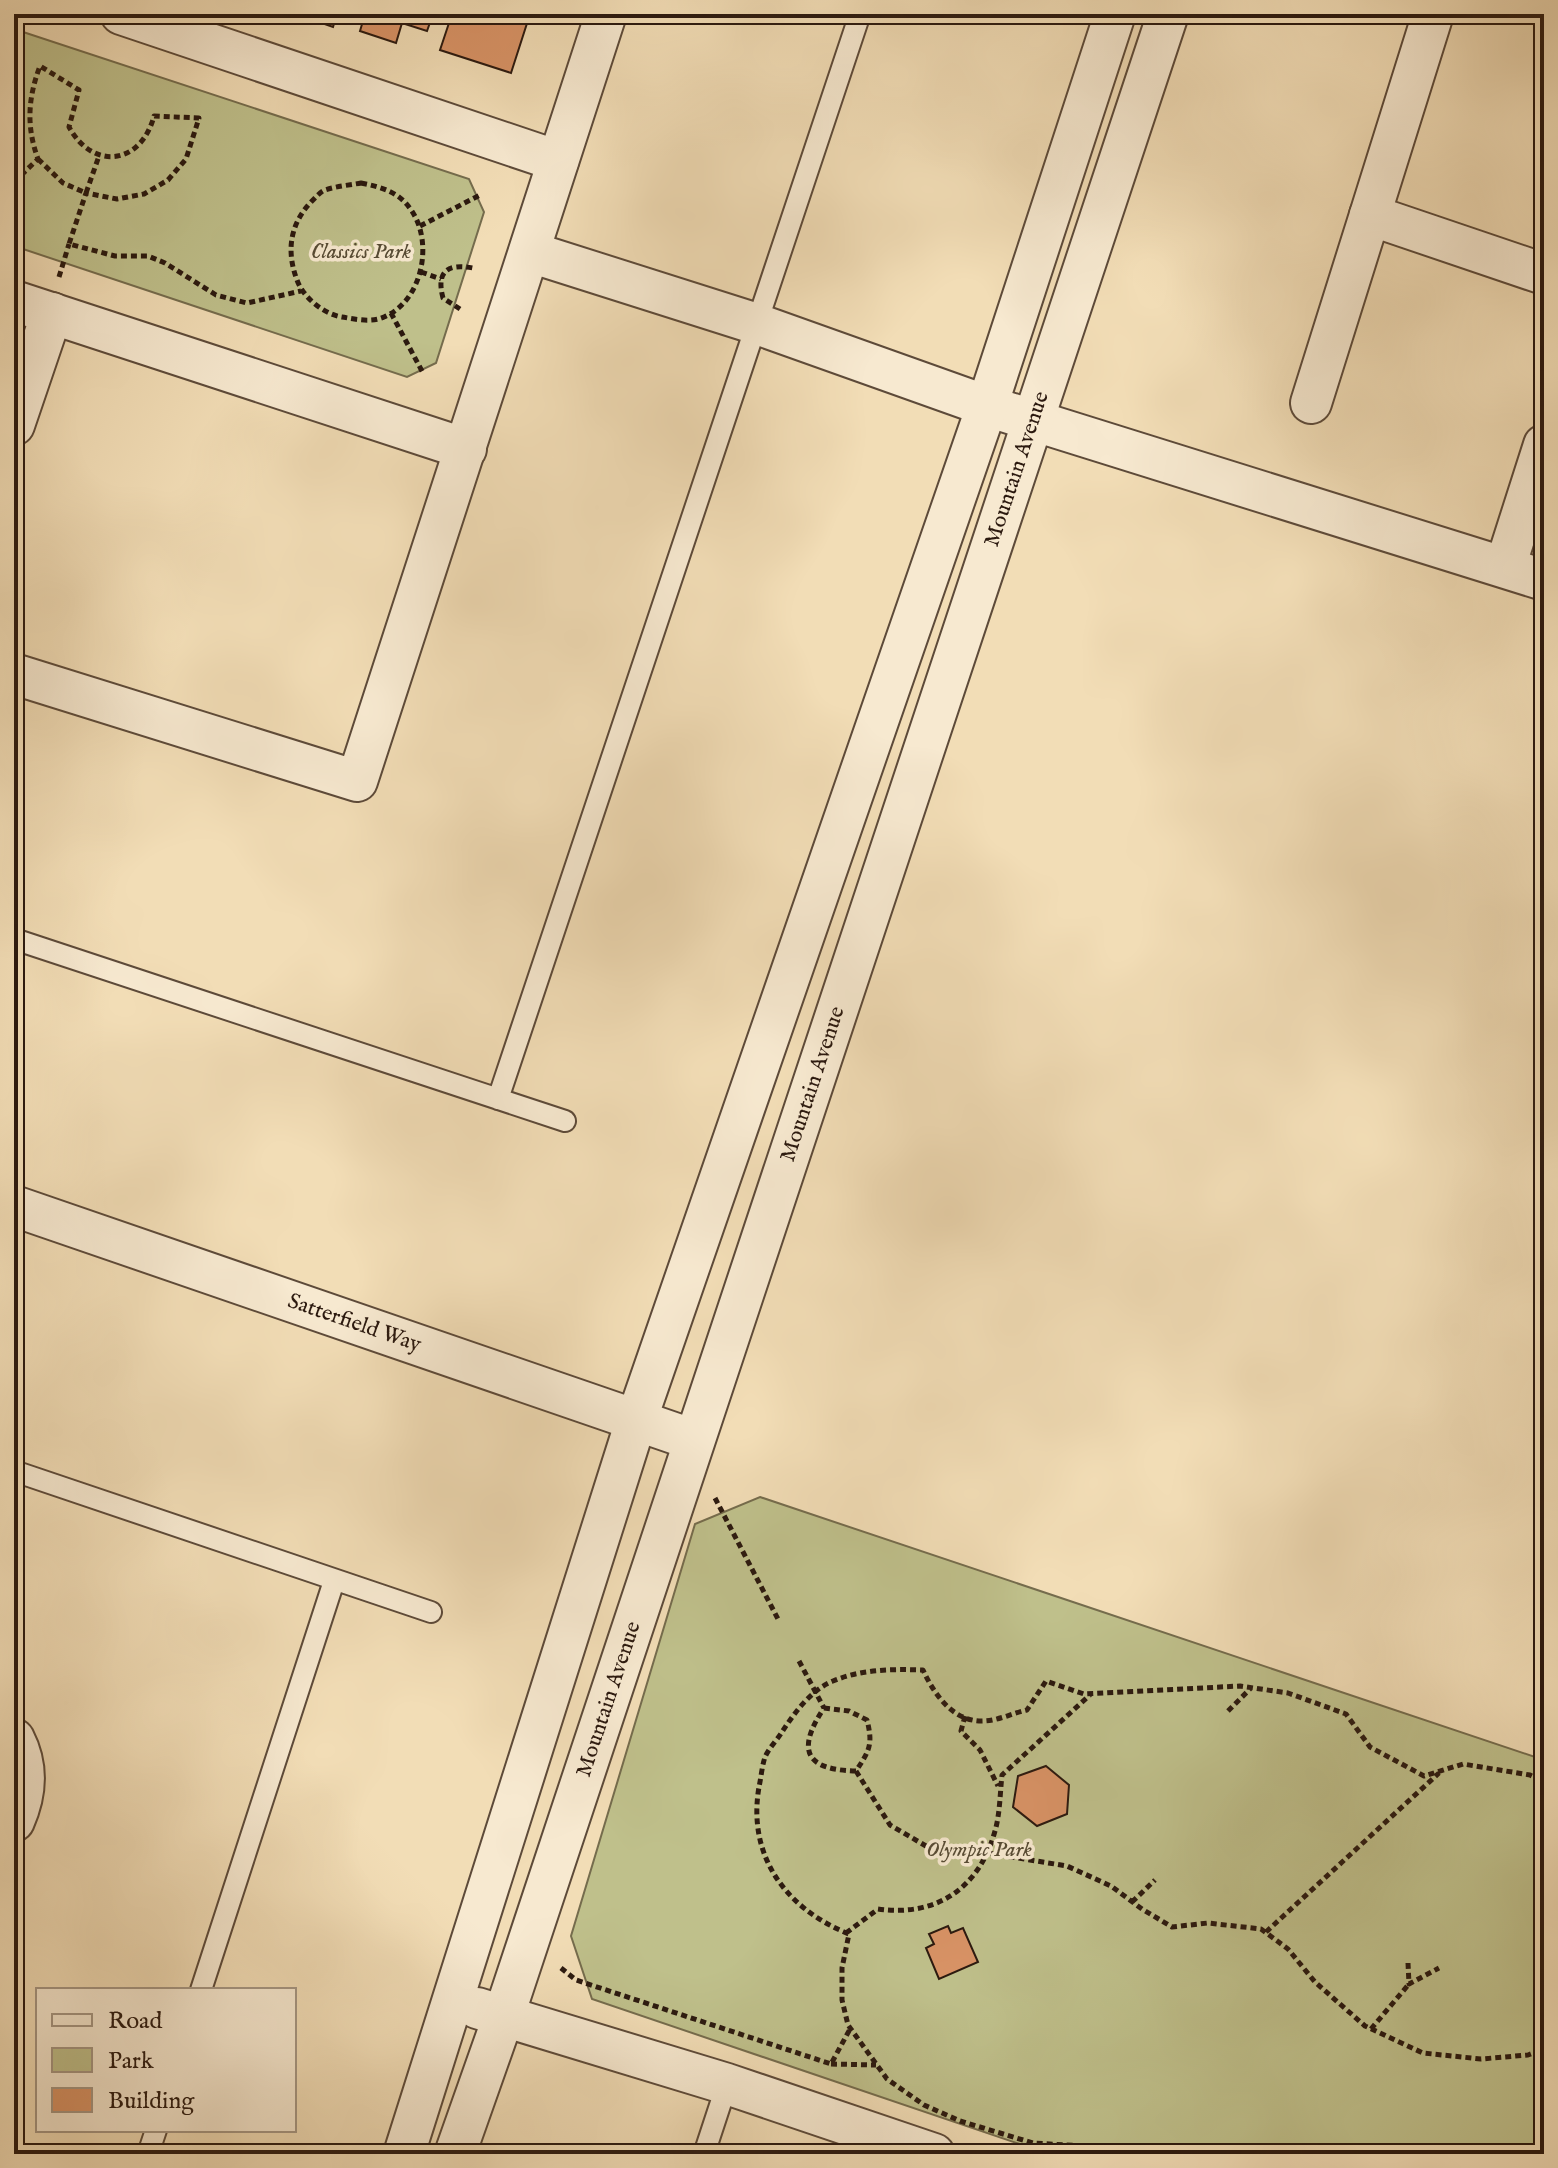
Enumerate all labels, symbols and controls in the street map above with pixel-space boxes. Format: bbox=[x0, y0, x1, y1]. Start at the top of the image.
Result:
park label: Classics Park bbox=[311, 238, 411, 266]
street label: Mountain Avenue bbox=[978, 388, 1056, 551]
street label: Mountain Avenue bbox=[774, 1003, 852, 1166]
street label: Satterfield Way bbox=[284, 1287, 425, 1359]
street label: Mountain Avenue bbox=[570, 1618, 648, 1781]
park label: Olympic Park bbox=[926, 1836, 1032, 1864]
legend bbox=[36, 1988, 296, 2132]
text: Road bbox=[108, 2006, 162, 2037]
text: Park bbox=[108, 2046, 154, 2077]
text: Building bbox=[108, 2086, 195, 2117]

